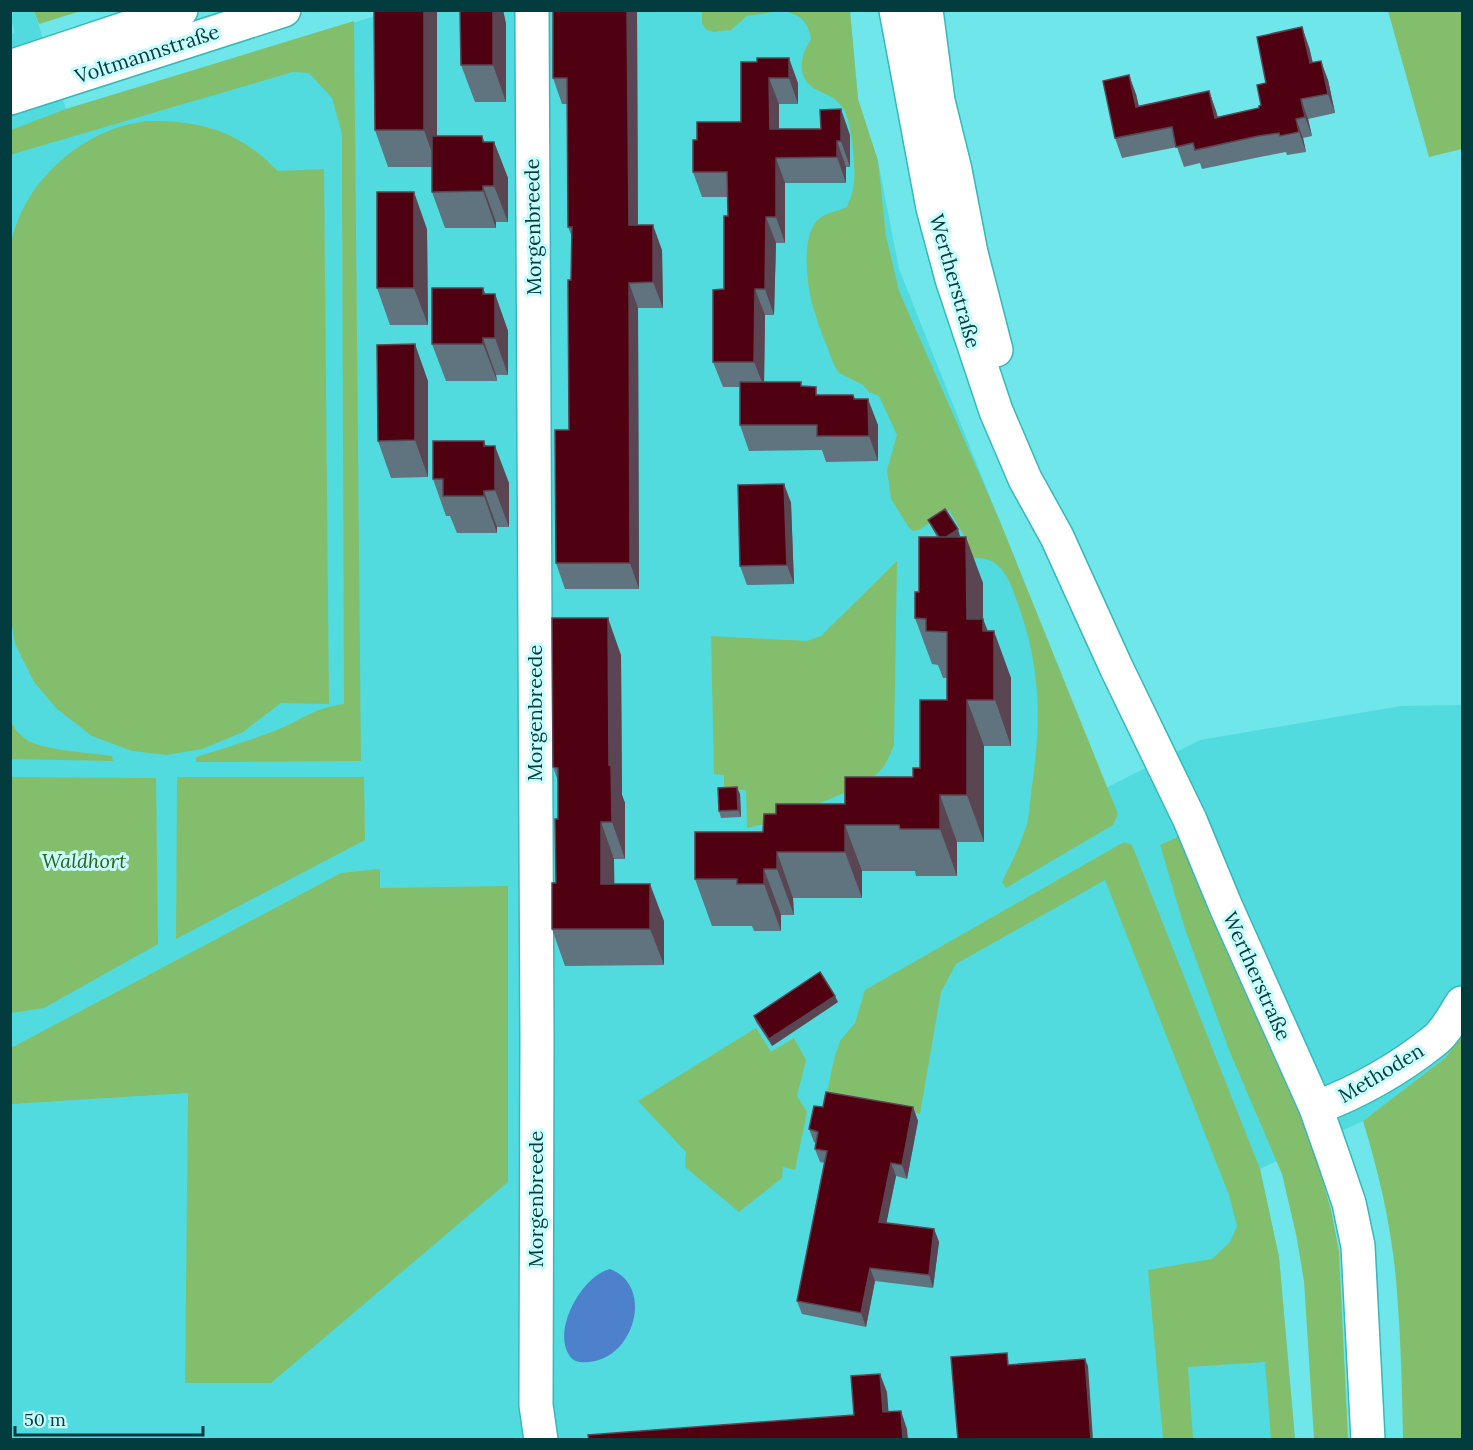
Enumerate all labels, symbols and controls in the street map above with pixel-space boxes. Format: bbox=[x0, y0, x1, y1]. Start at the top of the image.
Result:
street label: Voltmannstraße bbox=[71, 18, 222, 89]
street label: Morgenbreede bbox=[519, 158, 546, 296]
street label: Wertherstraße bbox=[924, 211, 987, 351]
street label: Morgenbreede bbox=[522, 644, 547, 781]
park label: Waldhort bbox=[42, 848, 127, 873]
street label: Wertherstraße bbox=[1218, 908, 1297, 1044]
street label: Methoden bbox=[1333, 1037, 1428, 1108]
street label: Morgenbreede bbox=[523, 1130, 548, 1267]
scale bar bbox=[15, 1399, 202, 1437]
text: 50 m bbox=[24, 1408, 66, 1431]

